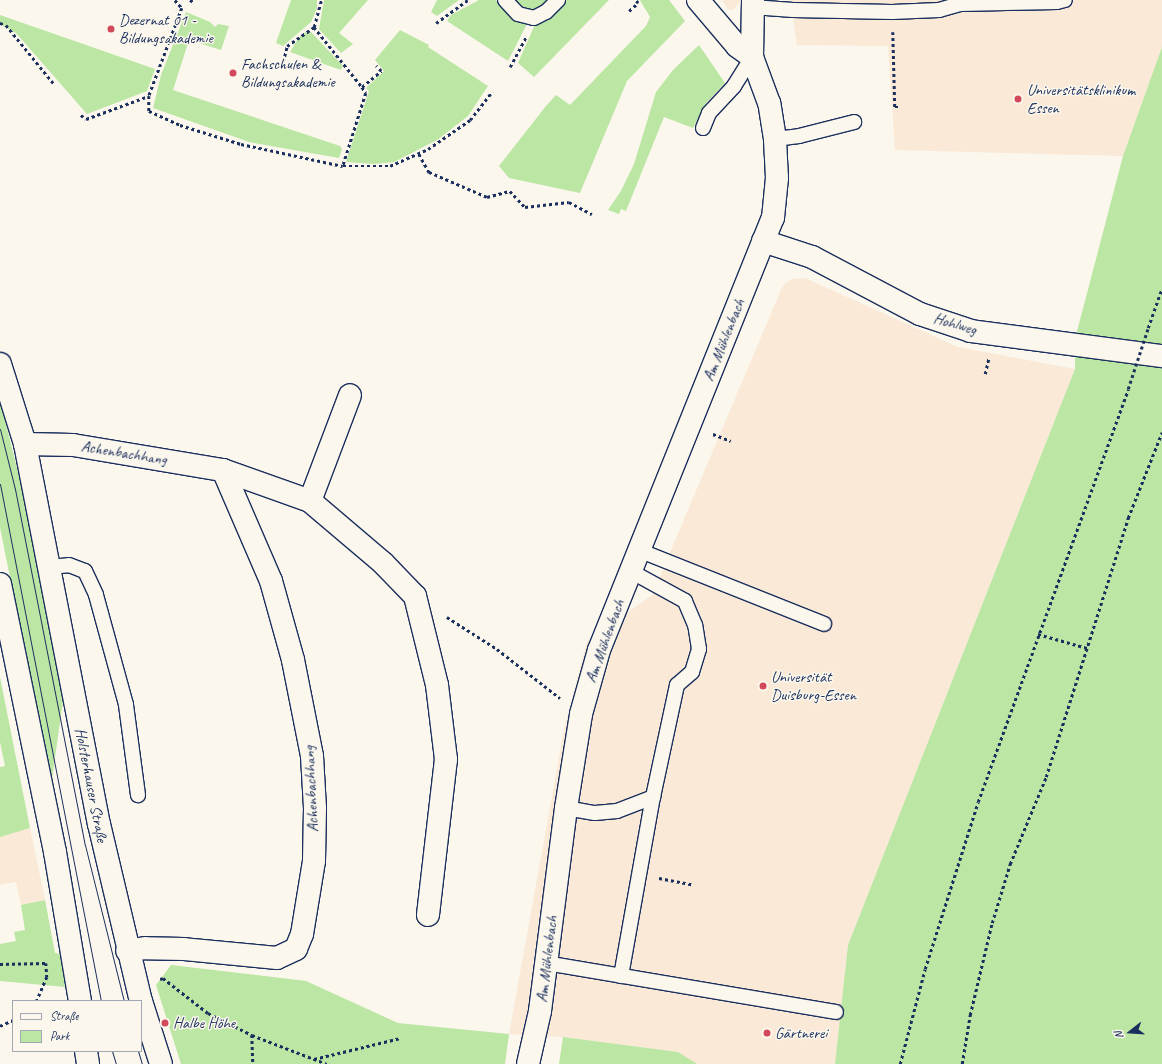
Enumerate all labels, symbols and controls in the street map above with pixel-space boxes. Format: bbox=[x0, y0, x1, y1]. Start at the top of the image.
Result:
place label: Dezernat 01 - Bildungsakademie bbox=[119, 10, 213, 48]
marker: Dezernat 01 - Bildungsakademie bbox=[106, 24, 116, 34]
place label: Fachschulen & Bildungsakademie bbox=[241, 54, 335, 92]
marker: Fachschulen & Bildungsakademie bbox=[228, 68, 238, 78]
place label: Universitätsklinikum Essen bbox=[1027, 80, 1135, 118]
marker: Universitätsklinikum Essen bbox=[1012, 93, 1024, 105]
street label: Am Mühlenbach bbox=[699, 296, 749, 384]
street label: Hohlweg bbox=[931, 309, 979, 339]
street label: Achenbachhang bbox=[80, 437, 168, 469]
street label: Am Mühlenbach bbox=[581, 597, 629, 685]
place label: Universität Duisburg-Essen bbox=[771, 667, 856, 705]
marker: Universität Duisburg-Essen bbox=[758, 681, 768, 691]
street label: Holsterhauser Straße bbox=[70, 726, 112, 844]
street label: Achenbachhang bbox=[299, 745, 323, 833]
street label: Am Mühlenbach bbox=[532, 915, 562, 1003]
legend bbox=[12, 1000, 142, 1052]
text: Straße bbox=[50, 1008, 78, 1024]
north arrow bbox=[1110, 1012, 1150, 1052]
place label: Halbe Höhe bbox=[173, 1013, 235, 1033]
marker: Halbe Höhe bbox=[160, 1018, 170, 1028]
place label: Gärtnerei bbox=[775, 1023, 827, 1043]
text: Park bbox=[50, 1028, 69, 1044]
marker: Gärtnerei bbox=[762, 1028, 772, 1038]
text: N bbox=[1111, 1030, 1126, 1041]

